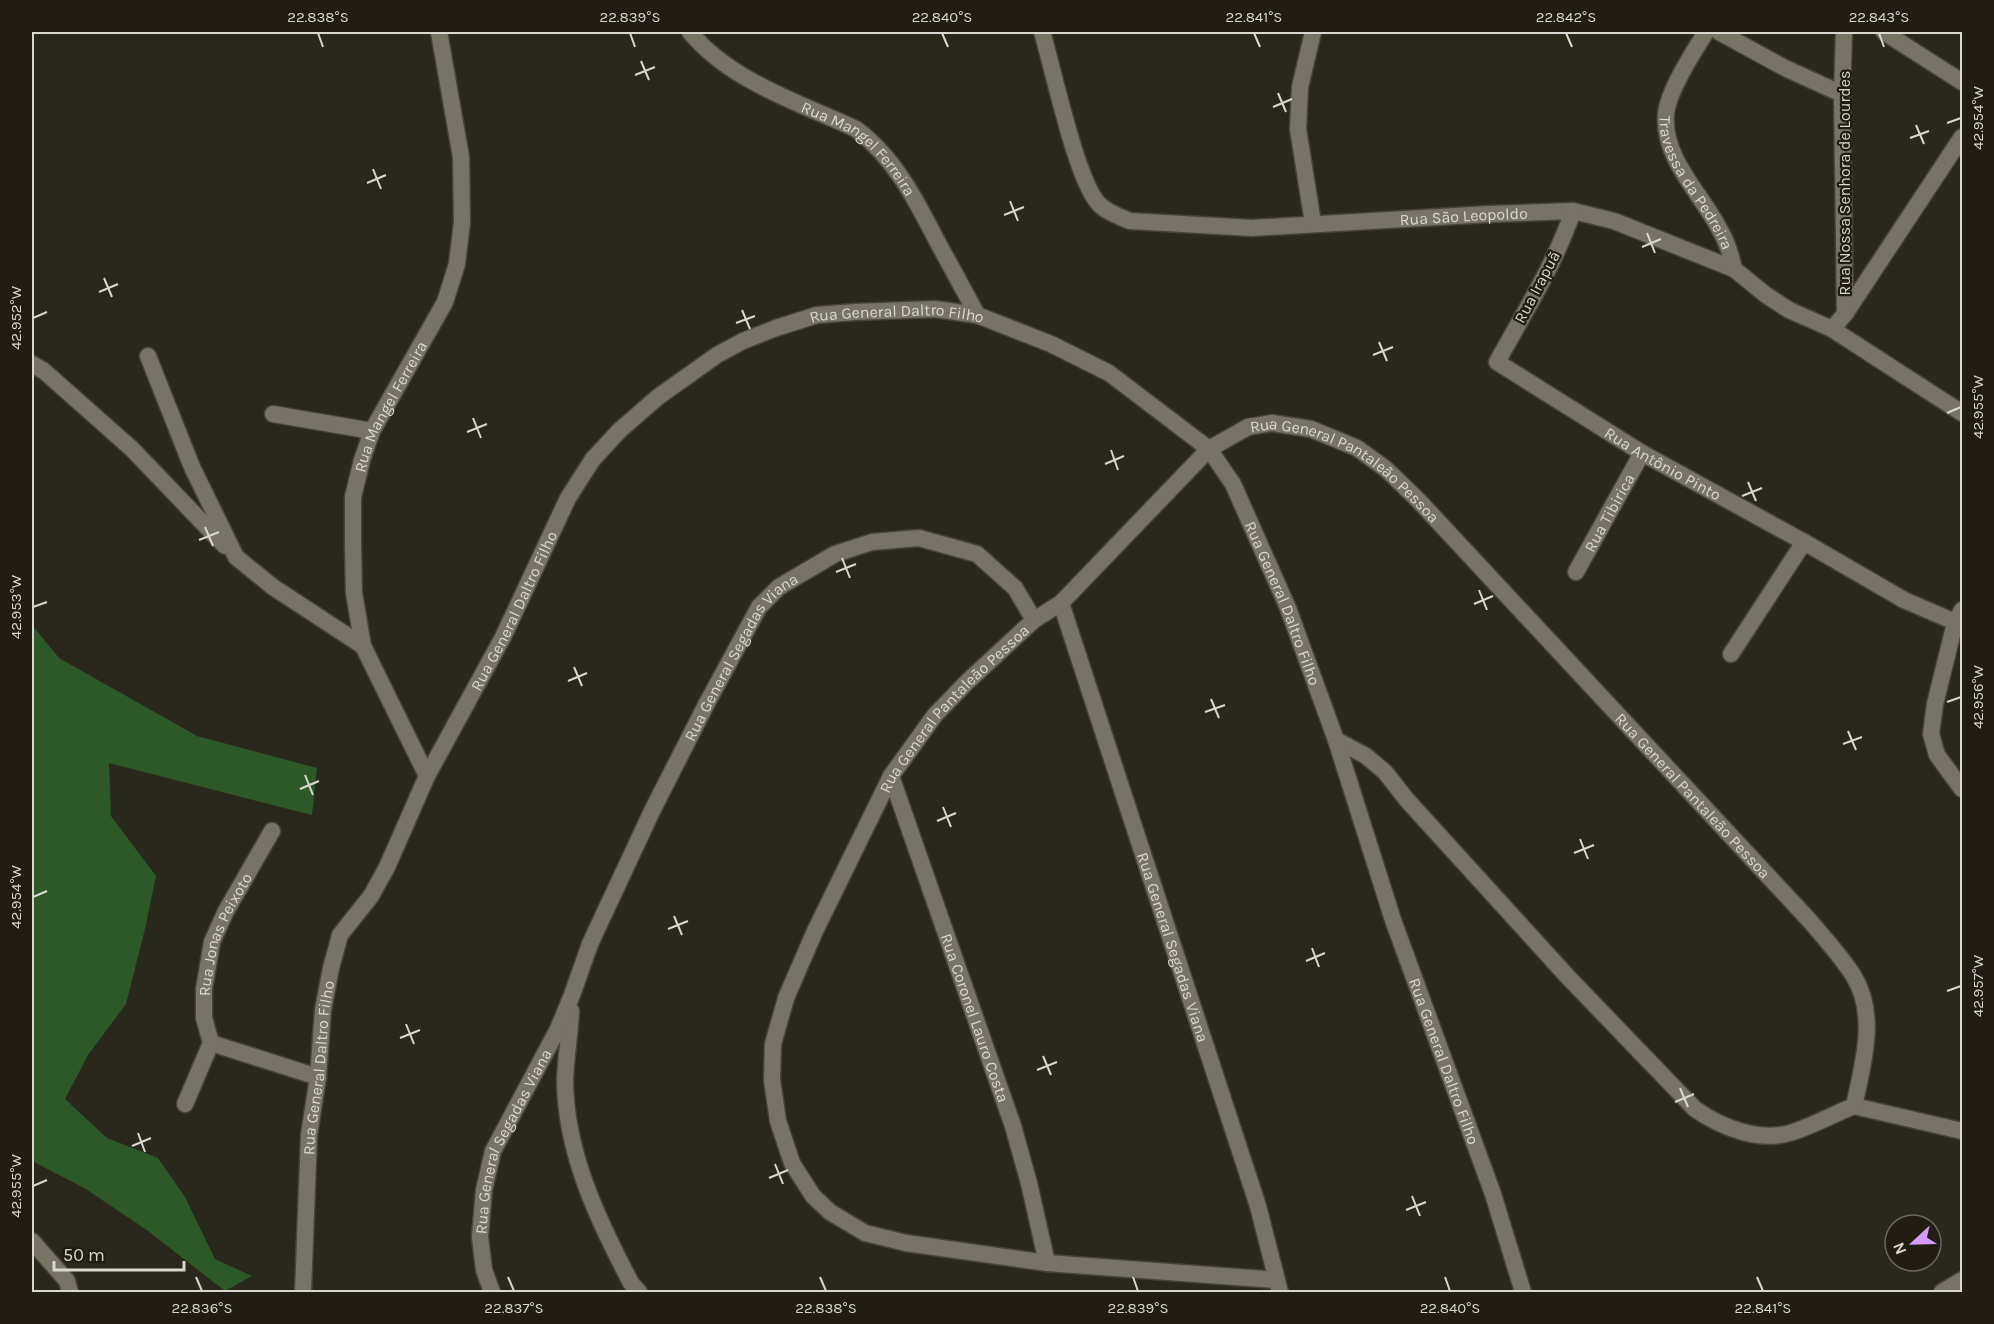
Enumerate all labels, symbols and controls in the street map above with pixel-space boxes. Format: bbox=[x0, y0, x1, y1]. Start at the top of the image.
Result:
text: 22.838°S bbox=[287, 8, 349, 26]
text: 22.839°S bbox=[599, 8, 661, 26]
text: 22.840°S bbox=[912, 8, 972, 26]
text: 22.841°S bbox=[1226, 8, 1282, 26]
text: 22.842°S bbox=[1536, 8, 1596, 26]
text: 22.843°S bbox=[1849, 8, 1909, 26]
street label: Rua Nossa Senhora de Lourdes bbox=[1835, 71, 1854, 295]
text: 42.954°W bbox=[1969, 86, 1987, 150]
street label: Rua Mangel Ferreira bbox=[799, 97, 920, 199]
street label: Travessa da Pedreira bbox=[1656, 115, 1737, 252]
street label: Rua São Leopoldo bbox=[1399, 203, 1528, 229]
street label: Rua Irapuã bbox=[1510, 248, 1564, 326]
text: 42.952°W bbox=[7, 285, 25, 350]
street label: Rua General Daltro Filho bbox=[807, 299, 987, 327]
street label: Rua Mangel Ferreira bbox=[350, 337, 431, 474]
text: 42.955°W bbox=[1969, 374, 1987, 439]
street label: Rua General Pantaleão Pessoa bbox=[1248, 413, 1444, 526]
street label: Rua Antônio Pinto bbox=[1601, 423, 1725, 504]
street label: Rua Tibirica bbox=[1580, 470, 1638, 555]
street label: Rua General Daltro Filho bbox=[1241, 518, 1325, 688]
street label: Rua General Daltro Filho bbox=[466, 528, 561, 694]
street label: Rua General Segadas Viana bbox=[680, 569, 801, 744]
text: 42.953°W bbox=[7, 574, 25, 639]
street label: Rua General Pantaleão Pessoa bbox=[875, 620, 1033, 796]
text: 42.956°W bbox=[1969, 664, 1987, 729]
street label: Rua General Pantaleão Pessoa bbox=[1611, 709, 1775, 882]
street label: Rua General Segadas Viana bbox=[1134, 850, 1213, 1045]
text: 42.954°W bbox=[7, 865, 25, 929]
street label: Rua Jonas Peixoto bbox=[195, 869, 256, 996]
street label: Rua Coronel Lauro Costa bbox=[937, 931, 1013, 1105]
text: 42.957°W bbox=[1969, 954, 1987, 1017]
street label: Rua General Daltro Filho bbox=[1405, 975, 1484, 1147]
street label: Rua General Daltro Filho bbox=[299, 979, 338, 1155]
street label: Rua General Segadas Viana bbox=[471, 1045, 555, 1235]
text: 42.955°W bbox=[7, 1153, 25, 1218]
north arrow bbox=[1883, 1213, 1943, 1273]
scale bar bbox=[54, 1234, 184, 1272]
text: N bbox=[1889, 1240, 1911, 1257]
text: 50 m bbox=[63, 1244, 105, 1266]
text: 22.836°S bbox=[172, 1299, 232, 1317]
text: 22.837°S bbox=[484, 1299, 544, 1317]
text: 22.838°S bbox=[795, 1299, 857, 1317]
text: 22.839°S bbox=[1107, 1299, 1169, 1317]
text: 22.840°S bbox=[1420, 1299, 1480, 1317]
text: 22.841°S bbox=[1735, 1299, 1791, 1317]

